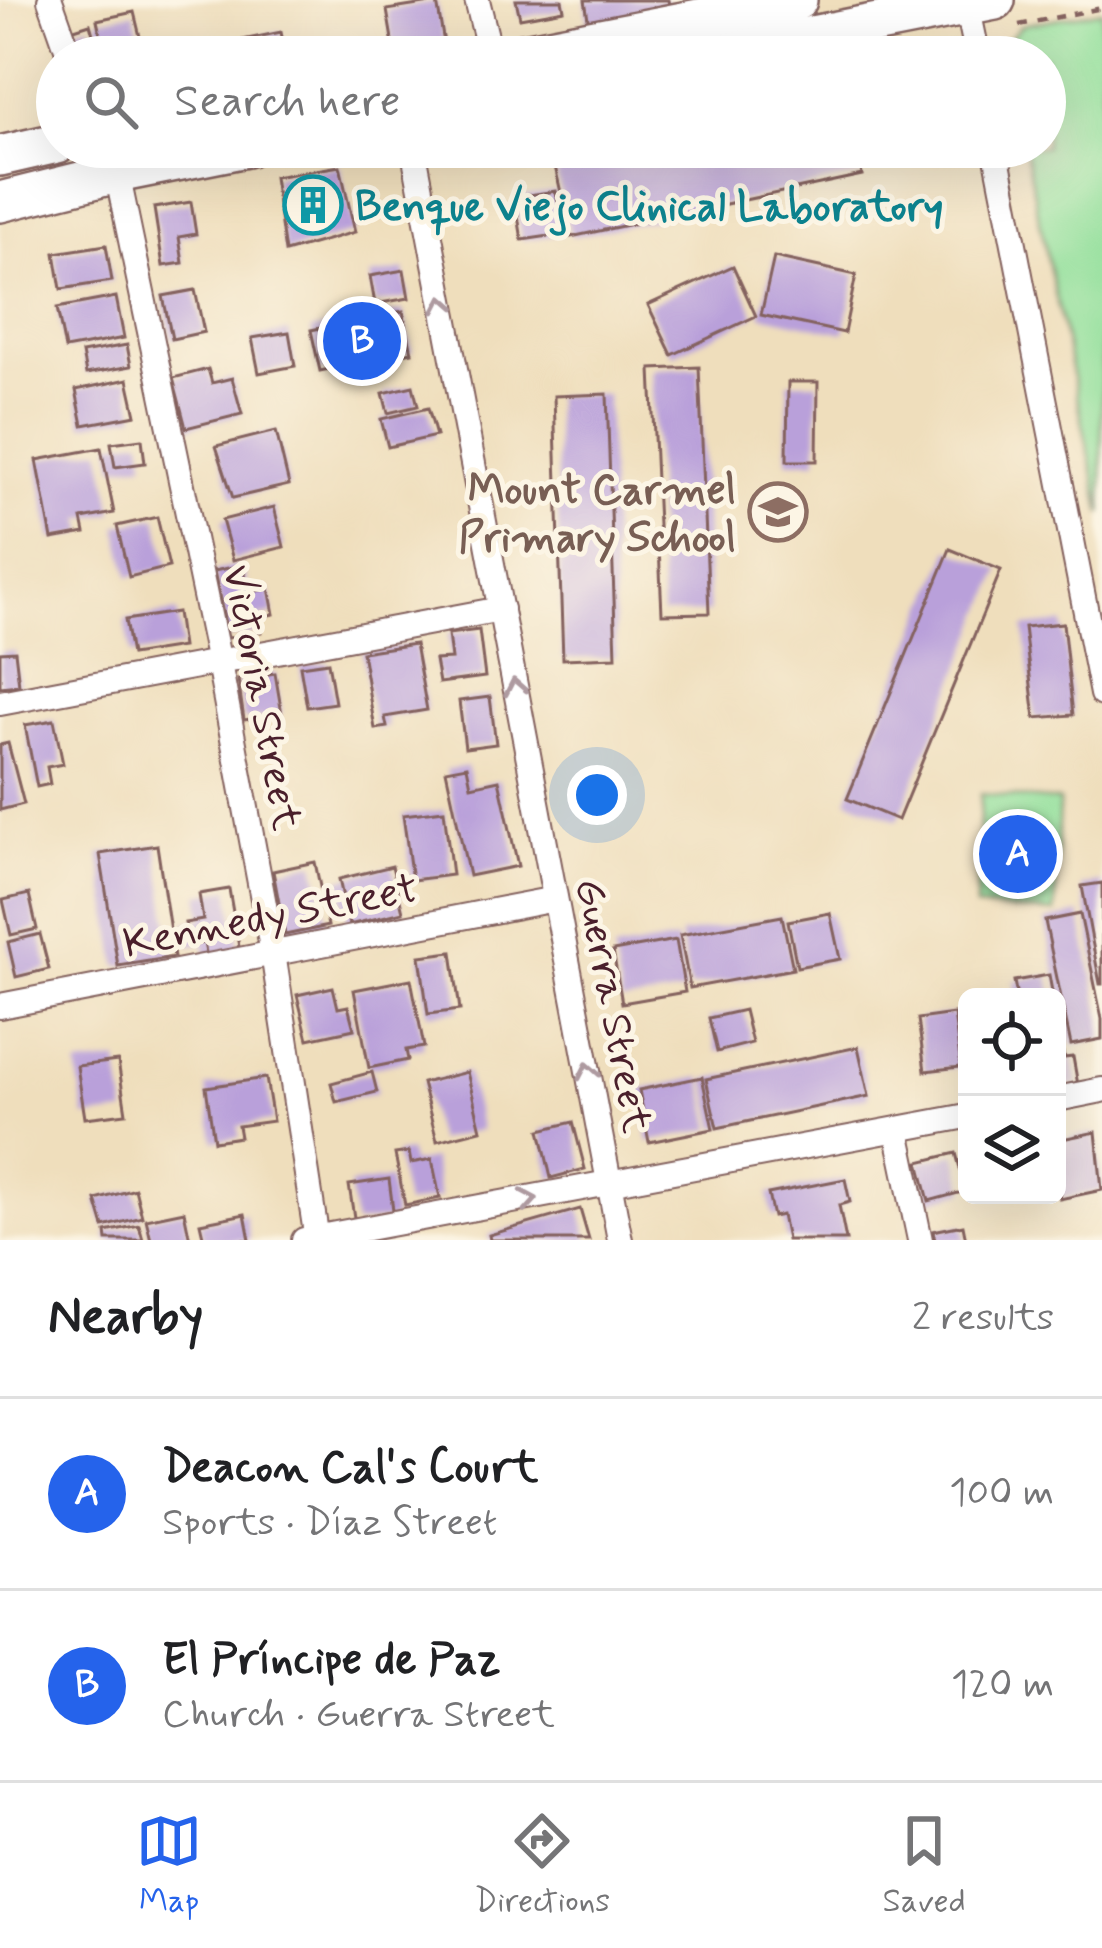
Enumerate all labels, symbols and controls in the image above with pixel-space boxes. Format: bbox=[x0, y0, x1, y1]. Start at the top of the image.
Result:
search box bbox=[36, 36, 1066, 168]
icon: search bbox=[78, 69, 144, 135]
text: Search here bbox=[174, 73, 401, 132]
building icon: Benque Viejo Clinical Laboratory bbox=[282, 174, 344, 236]
place label: Benque Viejo Clinical Laboratory bbox=[355, 181, 944, 236]
one-way arrow bbox=[431, 295, 457, 315]
pin: B bbox=[323, 296, 401, 386]
place label: Mount Carmel Primary School bbox=[458, 464, 736, 567]
school or university icon: Mount Carmel Primary School bbox=[747, 481, 809, 543]
street label: Victoria Street bbox=[208, 560, 313, 835]
one-way arrow bbox=[503, 678, 529, 698]
your location bbox=[567, 765, 627, 825]
pin: A bbox=[979, 809, 1057, 899]
street label: Kennedy Street bbox=[119, 862, 423, 973]
street label: Guerra Street bbox=[560, 874, 663, 1138]
map controls bbox=[958, 988, 1066, 1204]
button: locate bbox=[958, 988, 1066, 1096]
one-way arrow bbox=[576, 1061, 602, 1081]
button: layers bbox=[958, 1096, 1066, 1204]
one-way arrow bbox=[519, 1188, 539, 1213]
text: Nearby bbox=[48, 1285, 203, 1351]
text: 2 results bbox=[912, 1293, 1054, 1344]
text: Deacon Cal's Court bbox=[162, 1439, 538, 1498]
text: A bbox=[74, 1468, 100, 1519]
text: 100 m bbox=[949, 1468, 1054, 1519]
text: Sports · Díaz Street bbox=[162, 1498, 497, 1549]
text: El Príncipe de Paz bbox=[162, 1631, 500, 1690]
text: B bbox=[75, 1660, 99, 1711]
text: 120 m bbox=[951, 1660, 1054, 1711]
text: Church · Guerra Street bbox=[162, 1690, 555, 1741]
tab: Map bbox=[136, 1808, 202, 1924]
tab: Directions bbox=[474, 1808, 610, 1924]
tab: Saved bbox=[882, 1808, 966, 1924]

